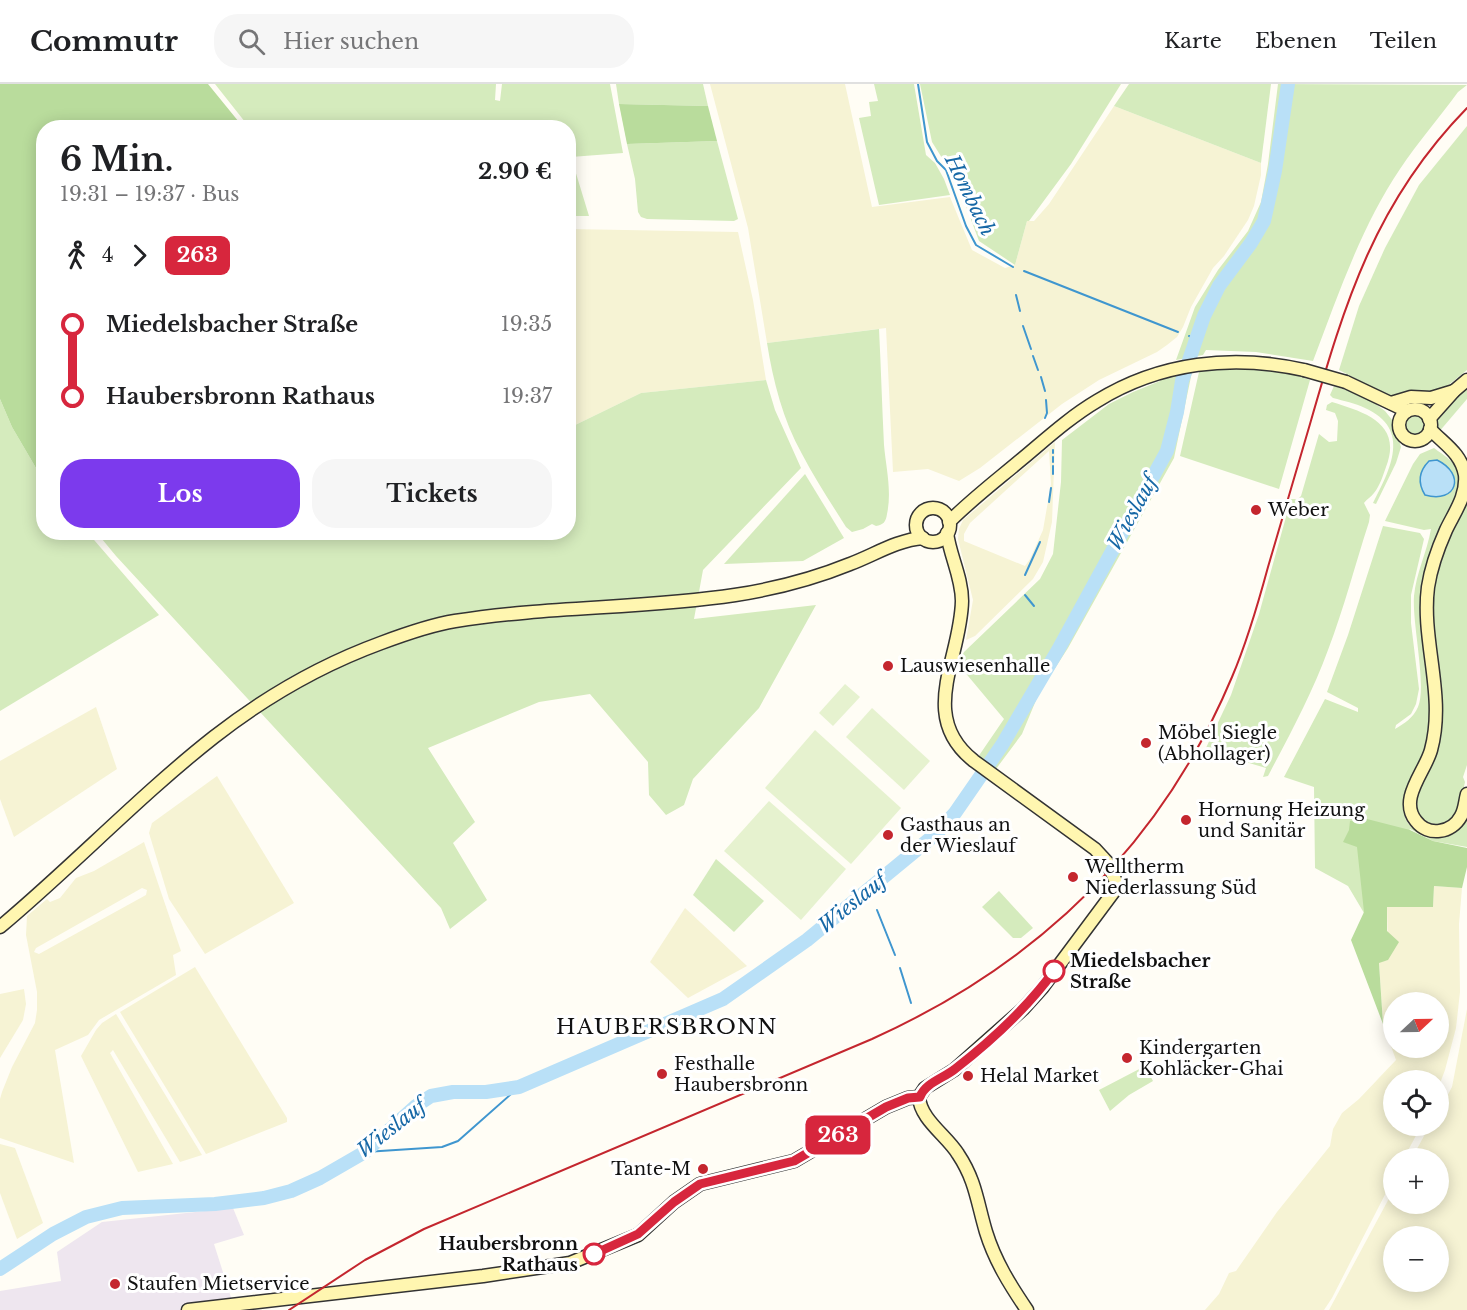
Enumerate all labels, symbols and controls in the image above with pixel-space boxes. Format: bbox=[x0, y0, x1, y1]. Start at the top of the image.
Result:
search box bbox=[214, 14, 634, 68]
text: Commutr bbox=[30, 24, 178, 59]
icon: search bbox=[235, 25, 268, 58]
text: Hier suchen bbox=[283, 28, 419, 55]
text: Karte bbox=[1164, 28, 1222, 54]
text: Ebenen bbox=[1255, 28, 1337, 54]
text: Teilen bbox=[1370, 28, 1437, 54]
text: 6 Min. bbox=[60, 139, 173, 180]
water label: Hombach bbox=[940, 149, 1000, 240]
text: 2.90 € bbox=[478, 158, 552, 185]
text: 19:31 – 19:37 · Bus bbox=[60, 182, 239, 206]
icon: walk bbox=[60, 239, 93, 272]
icon: forward bbox=[123, 239, 156, 272]
text: 263 bbox=[177, 242, 218, 268]
text: 4 bbox=[102, 243, 114, 267]
text: Miedelsbacher Straße bbox=[106, 311, 358, 338]
text: 19:35 bbox=[501, 312, 552, 336]
text: Haubersbronn Rathaus bbox=[106, 383, 375, 410]
text: 19:37 bbox=[502, 384, 552, 408]
button: Los bbox=[60, 459, 300, 528]
button: Tickets bbox=[312, 459, 552, 528]
water label: Wieslauf bbox=[1102, 468, 1164, 554]
place label: Weber bbox=[1267, 499, 1329, 521]
marker: Weber bbox=[1249, 503, 1263, 517]
place label: Lauswiesenhalle bbox=[900, 655, 1050, 677]
marker: Lauswiesenhalle bbox=[881, 659, 895, 673]
place label: Möbel Siegle (Abhollager) bbox=[1158, 722, 1277, 765]
marker: Möbel Siegle (Abhollager) bbox=[1139, 736, 1153, 750]
place label: Hornung Heizung und Sanitär bbox=[1198, 799, 1365, 842]
marker: Hornung Heizung und Sanitär bbox=[1179, 813, 1193, 827]
place label: Gasthaus an der Wieslauf bbox=[900, 814, 1019, 857]
marker: Gasthaus an der Wieslauf bbox=[881, 828, 895, 842]
place label: Welltherm Niederlassung Süd bbox=[1084, 856, 1257, 899]
water label: Wieslauf bbox=[813, 866, 894, 938]
marker: Welltherm Niederlassung Süd bbox=[1066, 870, 1080, 884]
place label: Miedelsbacher Straße bbox=[1070, 950, 1210, 993]
marker: Miedelsbacher Straße bbox=[1043, 960, 1065, 982]
north arrow bbox=[1383, 992, 1449, 1058]
map controls bbox=[1383, 992, 1449, 1292]
district label: HAUBERSBRONN bbox=[556, 1014, 778, 1040]
place label: Kindergarten Kohläcker-Ghai bbox=[1139, 1037, 1283, 1080]
marker: Kindergarten Kohläcker-Ghai bbox=[1120, 1051, 1134, 1065]
place label: Festhalle Haubersbronn bbox=[674, 1053, 808, 1096]
place label: Helal Market bbox=[980, 1065, 1099, 1087]
marker: Festhalle Haubersbronn bbox=[655, 1067, 669, 1081]
marker: Helal Market bbox=[961, 1069, 975, 1083]
button: locate bbox=[1383, 1070, 1449, 1136]
water label: Wieslauf bbox=[352, 1091, 434, 1162]
line badge: 263 bbox=[804, 1116, 872, 1154]
text: 263 bbox=[817, 1122, 859, 1148]
button: + bbox=[1383, 1148, 1449, 1214]
place label: Tante-M bbox=[611, 1158, 691, 1180]
marker: Tante-M bbox=[696, 1162, 710, 1176]
button: − bbox=[1383, 1226, 1449, 1292]
place label: Haubersbronn Rathaus bbox=[439, 1233, 578, 1276]
marker: Haubersbronn Rathaus bbox=[583, 1243, 605, 1265]
place label: Staufen Mietservice bbox=[127, 1273, 309, 1295]
marker: Staufen Mietservice bbox=[108, 1277, 122, 1291]

